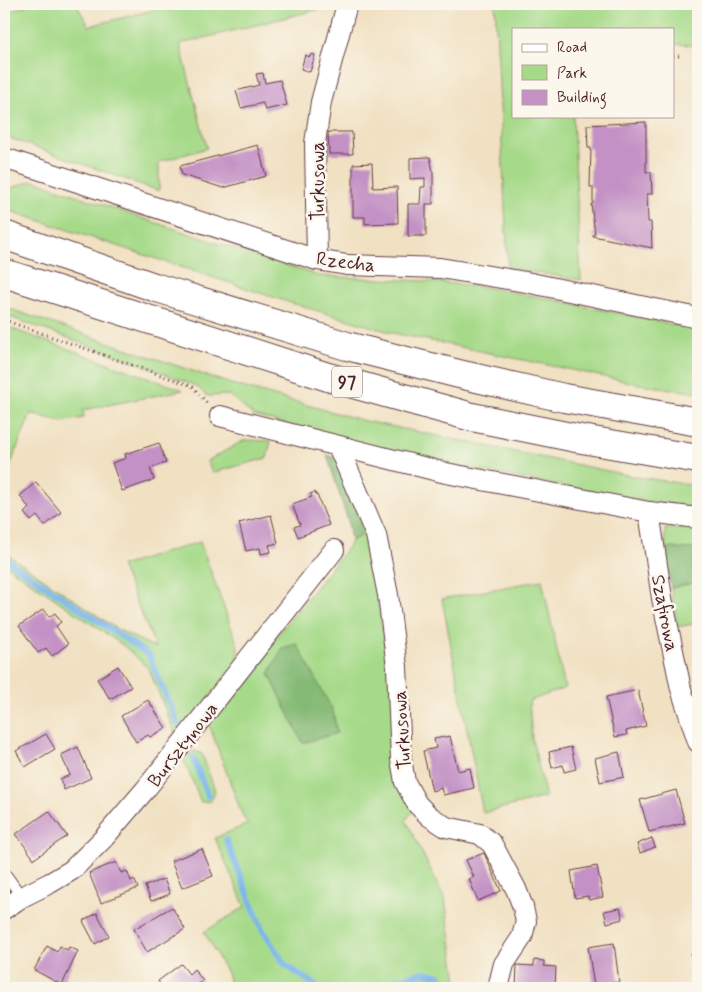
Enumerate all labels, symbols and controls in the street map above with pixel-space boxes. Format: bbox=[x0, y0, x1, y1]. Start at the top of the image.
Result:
legend bbox=[512, 28, 674, 118]
text: Road bbox=[557, 38, 587, 58]
text: Park bbox=[557, 64, 587, 84]
text: Building bbox=[557, 88, 607, 109]
street label: Turkusowa bbox=[306, 141, 331, 221]
street label: Rzecha bbox=[315, 246, 377, 278]
road number: 97 bbox=[332, 367, 362, 398]
street label: Szafirowa bbox=[645, 573, 684, 654]
street label: Turkusowa bbox=[387, 689, 418, 770]
street label: Bursztynowa bbox=[142, 697, 224, 792]

